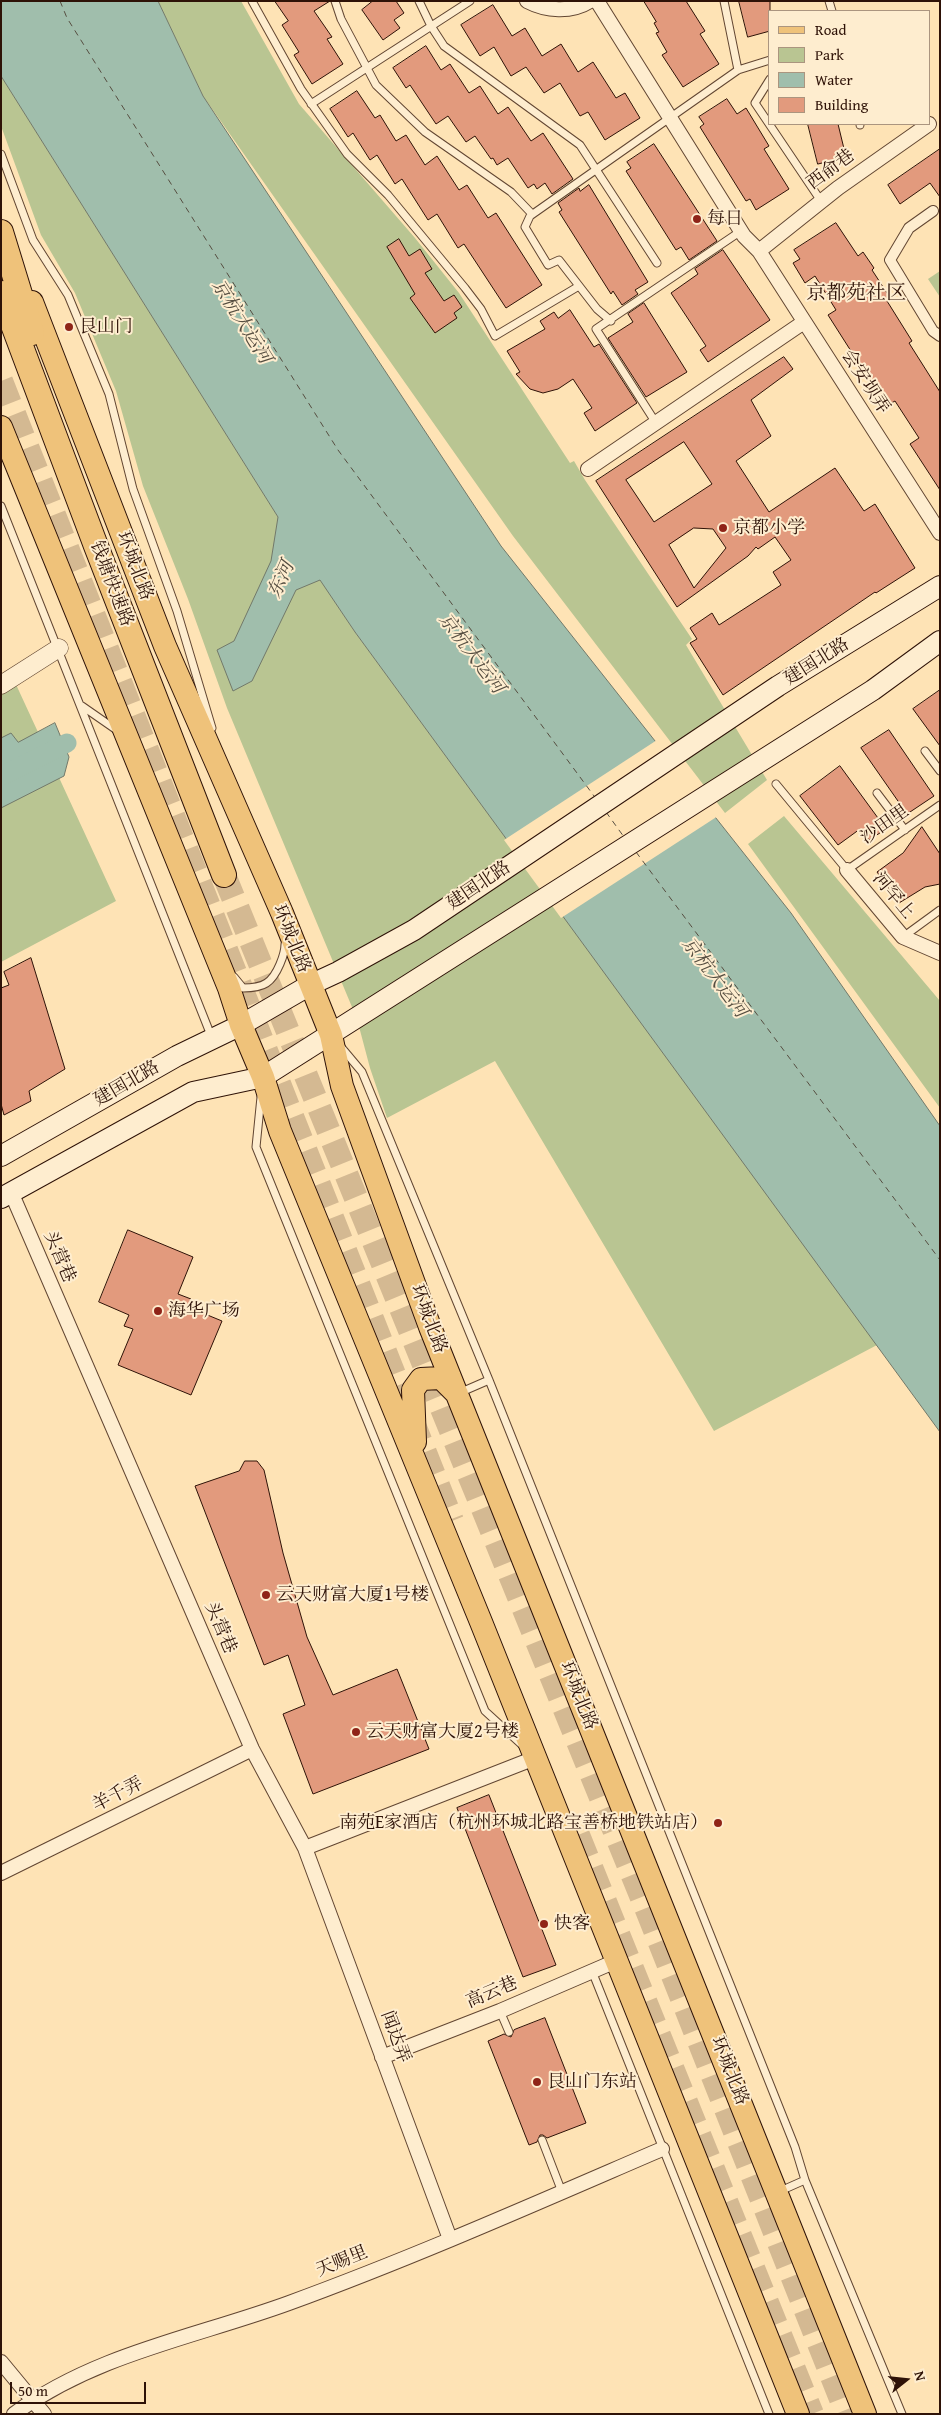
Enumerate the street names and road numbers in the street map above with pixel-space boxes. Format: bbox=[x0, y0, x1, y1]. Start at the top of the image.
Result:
street label: 西俞巷 bbox=[803, 145, 859, 195]
street label: 会安坝弄 bbox=[836, 346, 894, 418]
street label: 环城北路 bbox=[111, 529, 157, 603]
street label: 钱塘快速路 bbox=[85, 538, 137, 630]
street label: 建国北路 bbox=[781, 634, 853, 690]
street label: 沙田里 bbox=[857, 801, 913, 849]
street label: 建国北路 bbox=[443, 857, 515, 915]
street label: 河罕上 bbox=[867, 868, 919, 924]
street label: 环城北路 bbox=[268, 902, 314, 976]
street label: 建国北路 bbox=[90, 1057, 164, 1111]
street label: 头营巷 bbox=[39, 1228, 79, 1286]
street label: 环城北路 bbox=[405, 1282, 451, 1356]
street label: 头营巷 bbox=[200, 1599, 240, 1657]
street label: 环城北路 bbox=[555, 1659, 601, 1733]
street label: 羊千弄 bbox=[89, 1773, 147, 1817]
street label: 高云巷 bbox=[463, 1973, 521, 2013]
street label: 闻达弄 bbox=[376, 2008, 414, 2066]
street label: 环城北路 bbox=[706, 2034, 752, 2108]
street label: 天赐里 bbox=[313, 2242, 371, 2282]

